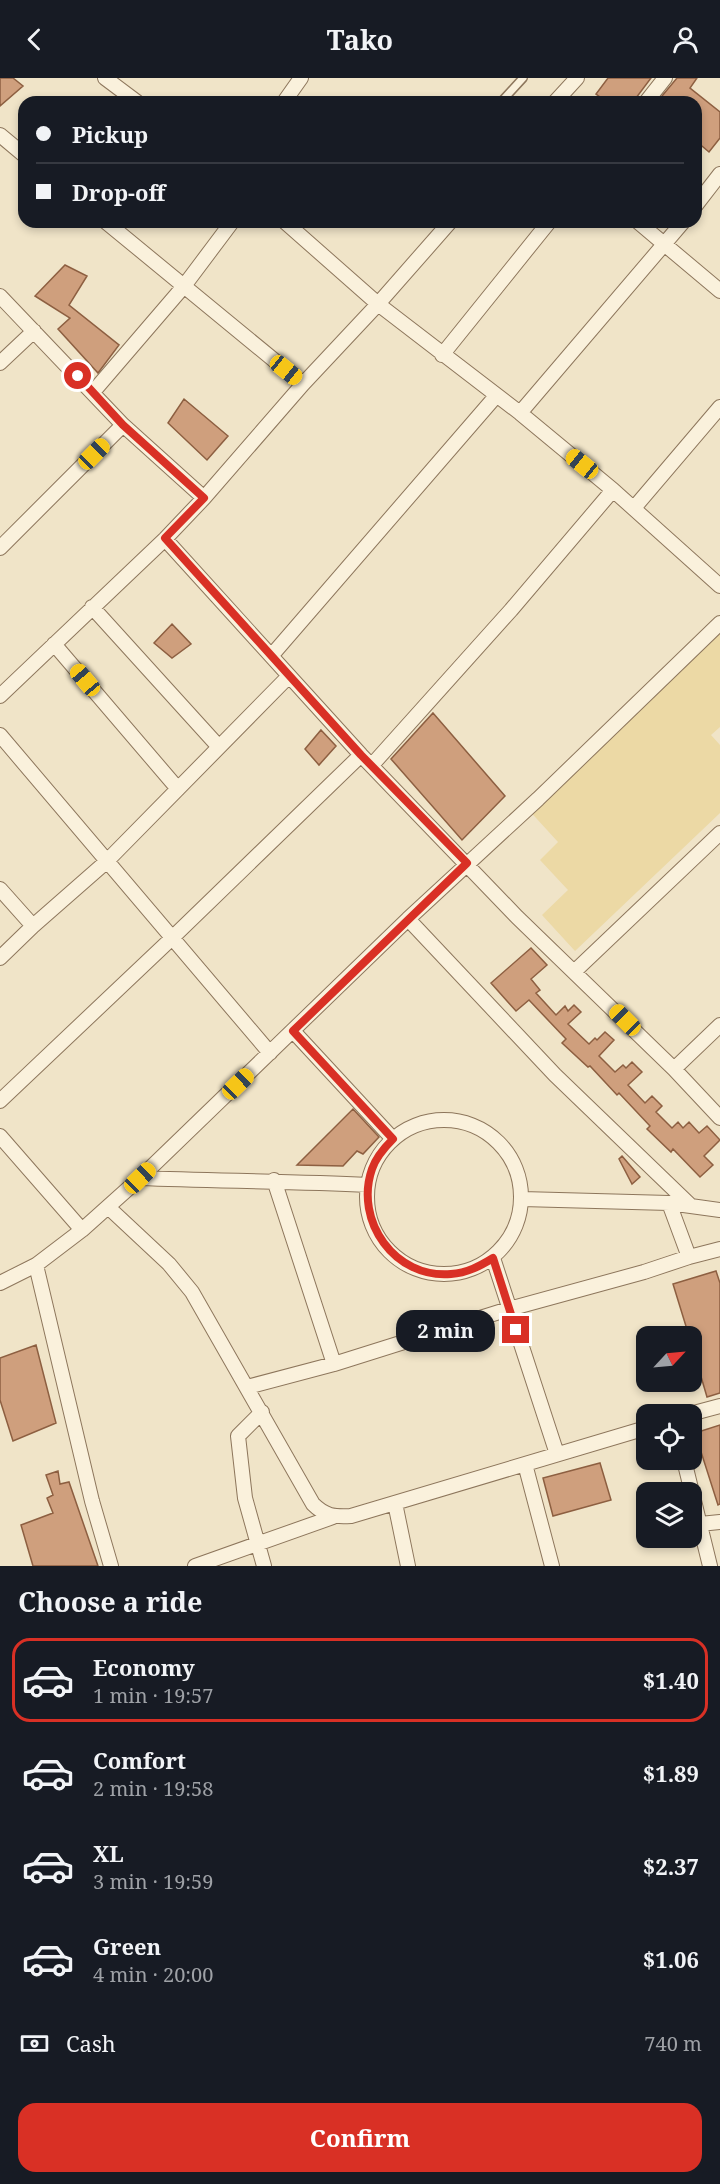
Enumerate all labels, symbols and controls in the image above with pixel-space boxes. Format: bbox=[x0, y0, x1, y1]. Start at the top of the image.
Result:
text: Tako bbox=[327, 21, 393, 58]
icon: back bbox=[18, 23, 51, 56]
icon: person bbox=[669, 23, 702, 56]
text: Pickup bbox=[72, 119, 148, 149]
text: Drop-off bbox=[72, 177, 165, 207]
car bbox=[266, 352, 306, 388]
route start bbox=[64, 362, 91, 389]
car bbox=[75, 435, 113, 473]
car bbox=[562, 446, 602, 482]
car bbox=[67, 660, 103, 700]
car bbox=[606, 1001, 644, 1039]
car bbox=[219, 1065, 257, 1103]
car bbox=[121, 1159, 159, 1197]
callout: 2 min bbox=[396, 1309, 495, 1351]
route end bbox=[502, 1316, 529, 1343]
text: 2 min bbox=[417, 1317, 474, 1344]
north arrow bbox=[636, 1326, 702, 1392]
map controls bbox=[636, 1326, 702, 1548]
button: locate bbox=[636, 1404, 702, 1470]
button: layers bbox=[636, 1482, 702, 1548]
text: Choose a ride bbox=[18, 1583, 203, 1620]
text: Economy bbox=[93, 1652, 195, 1682]
icon: car bbox=[21, 1653, 75, 1707]
text: $1.40 bbox=[643, 1665, 699, 1695]
text: 1 min · 19:57 bbox=[93, 1682, 213, 1709]
text: Comfort bbox=[93, 1745, 186, 1775]
icon: car bbox=[21, 1746, 75, 1800]
text: $1.89 bbox=[643, 1758, 699, 1788]
text: 2 min · 19:58 bbox=[93, 1775, 213, 1802]
text: XL bbox=[93, 1838, 124, 1868]
icon: car bbox=[21, 1839, 75, 1893]
text: $2.37 bbox=[643, 1851, 699, 1881]
text: 3 min · 19:59 bbox=[93, 1868, 213, 1895]
text: Green bbox=[93, 1931, 161, 1961]
icon: car bbox=[21, 1932, 75, 1986]
text: $1.06 bbox=[643, 1944, 699, 1974]
text: 4 min · 20:00 bbox=[93, 1961, 213, 1988]
icon: cash bbox=[18, 2027, 51, 2060]
text: Cash bbox=[66, 2028, 116, 2058]
text: 740 m bbox=[644, 2030, 702, 2057]
button: Confirm bbox=[18, 2103, 702, 2172]

